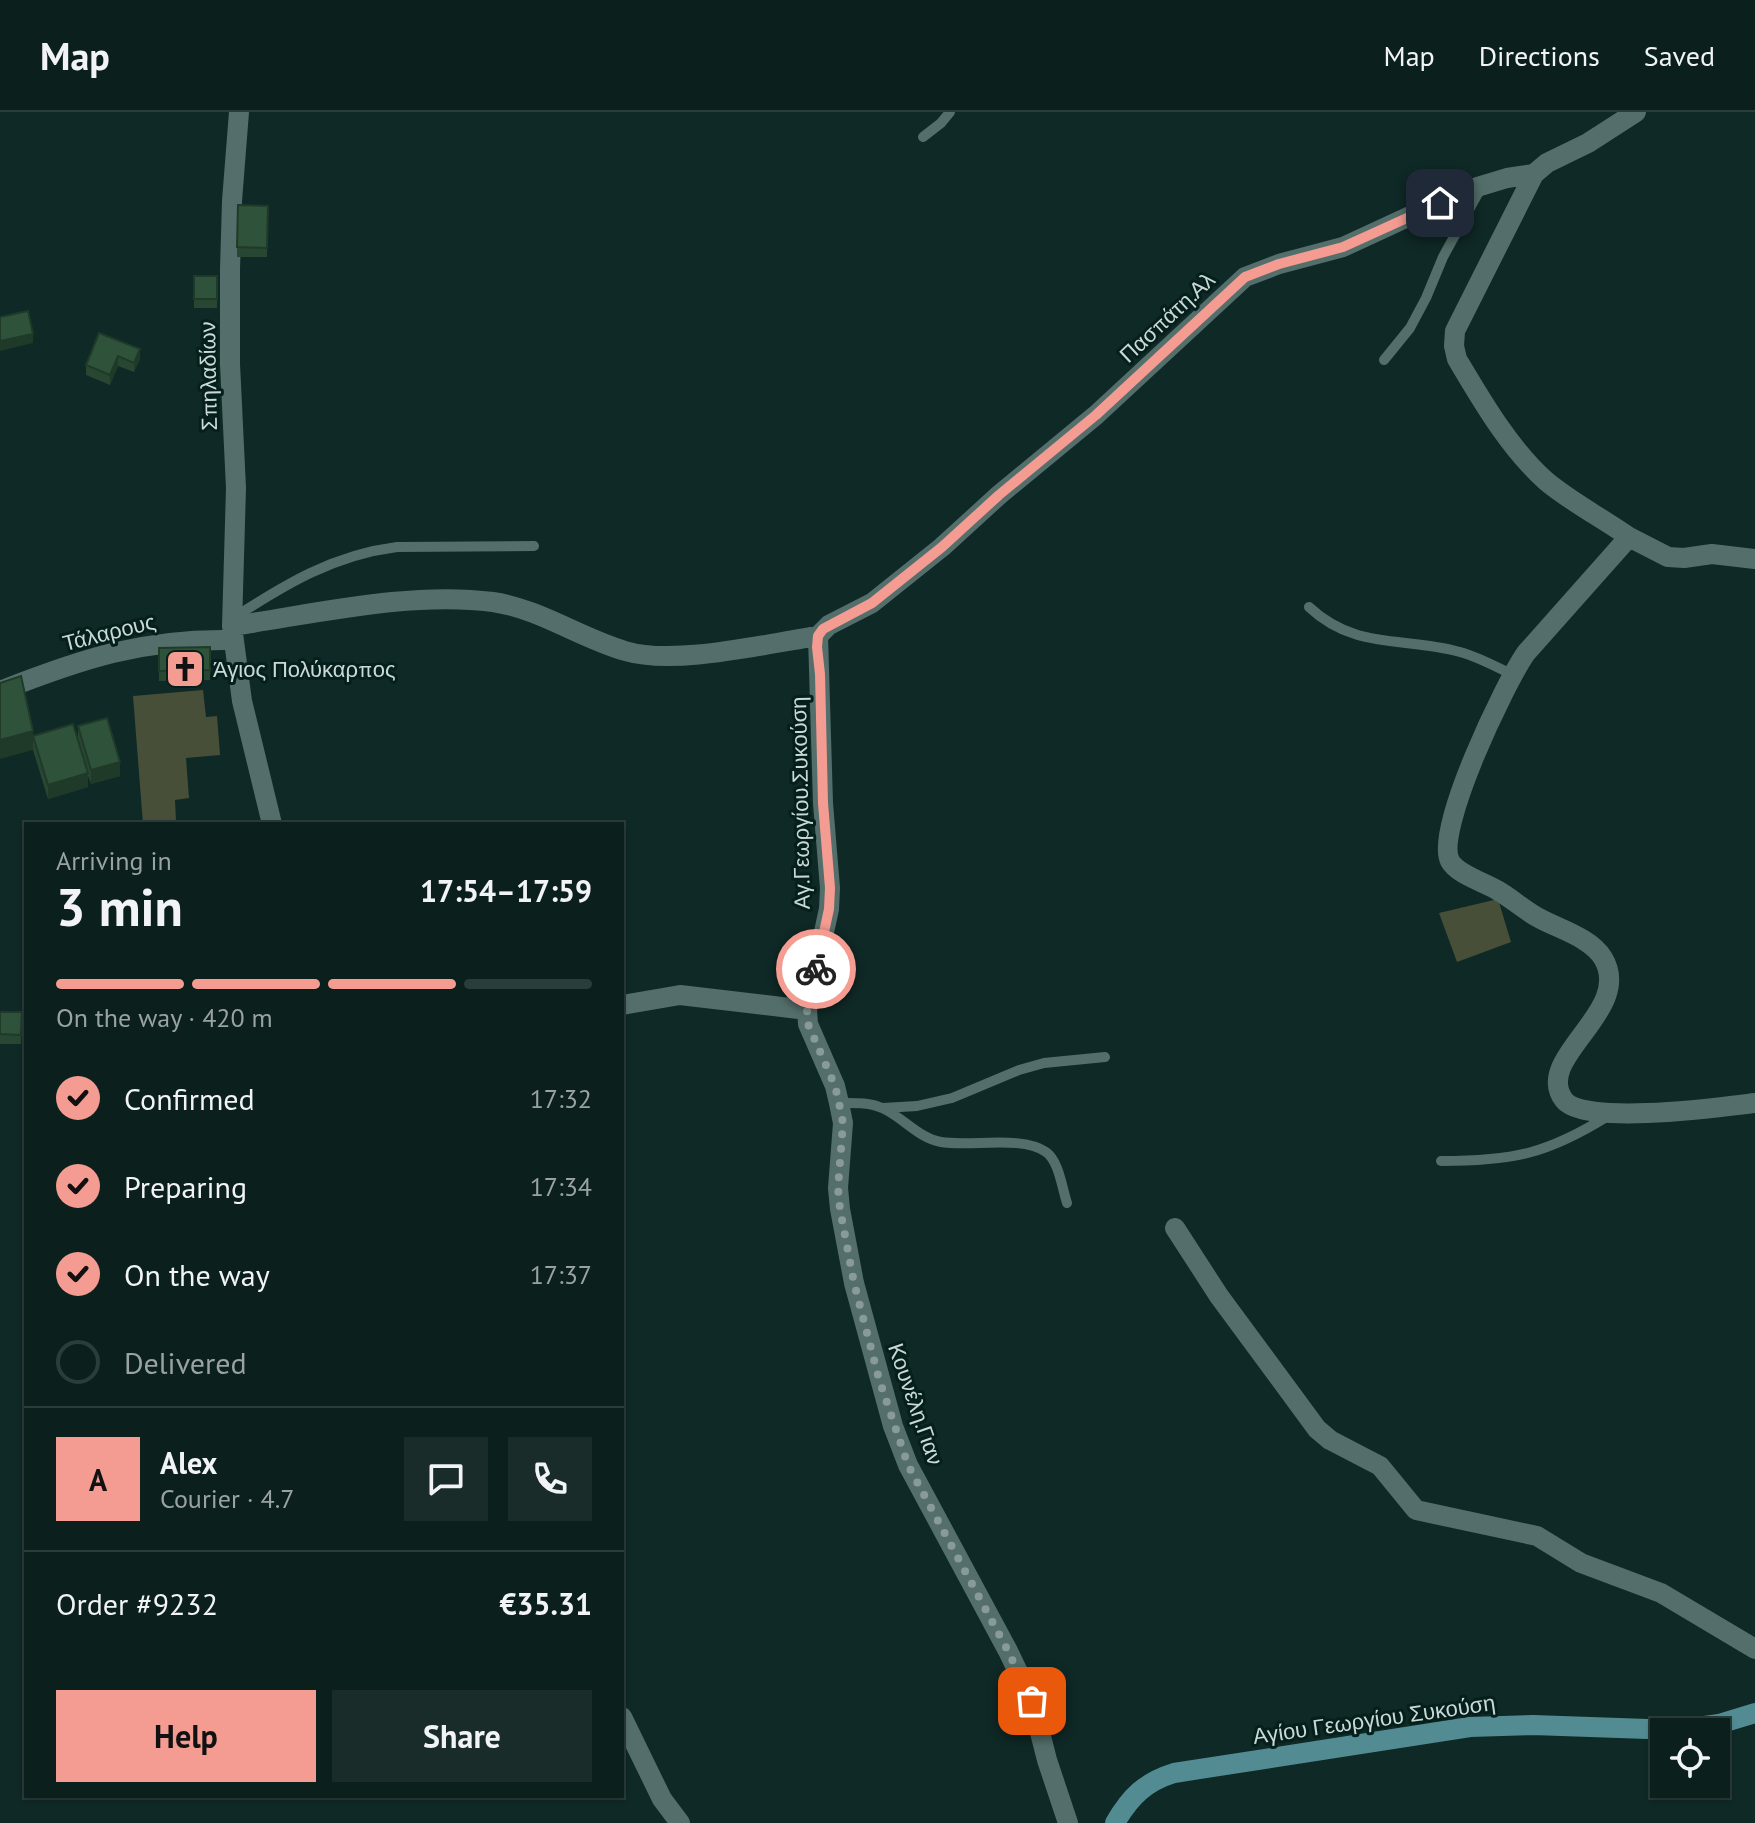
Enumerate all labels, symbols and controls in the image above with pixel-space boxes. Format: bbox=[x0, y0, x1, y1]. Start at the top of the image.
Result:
text: Map bbox=[40, 31, 110, 80]
text: Map bbox=[1384, 37, 1435, 74]
text: Directions bbox=[1479, 37, 1600, 74]
text: Saved bbox=[1644, 37, 1715, 74]
pin bbox=[1406, 169, 1474, 237]
icon: home bbox=[1418, 181, 1462, 225]
street label: Πασπάτη.Αλ bbox=[1113, 266, 1221, 368]
street label: Σπηλαδίων bbox=[193, 321, 223, 431]
street label: Τάλαρους bbox=[60, 607, 158, 657]
church icon: Άγιος Πολύκαρπος bbox=[164, 648, 206, 690]
place label: Άγιος Πολύκαρπος bbox=[213, 655, 396, 683]
street label: Αγ.Γεωργίου.Συκούση bbox=[784, 696, 816, 910]
text: Arriving in bbox=[56, 844, 172, 877]
text: 17:54–17:59 bbox=[420, 871, 592, 910]
text: 3 min bbox=[56, 873, 183, 940]
courier bbox=[776, 929, 856, 1009]
icon: bike bbox=[794, 947, 838, 991]
text: On the way · 420 m bbox=[56, 1001, 273, 1034]
icon: check bbox=[56, 1076, 100, 1120]
text: Confirmed bbox=[124, 1079, 255, 1118]
text: 17:32 bbox=[530, 1082, 592, 1115]
icon: check bbox=[56, 1164, 100, 1208]
text: Preparing bbox=[124, 1167, 247, 1206]
text: 17:34 bbox=[530, 1170, 592, 1203]
icon: check bbox=[56, 1252, 100, 1296]
text: On the way bbox=[124, 1255, 270, 1294]
text: 17:37 bbox=[530, 1258, 592, 1291]
street label: Κουνέλη.Γιαν bbox=[882, 1339, 950, 1469]
text: Delivered bbox=[124, 1343, 247, 1382]
button: chat bbox=[404, 1437, 488, 1521]
button: phone bbox=[508, 1437, 592, 1521]
text: Alex bbox=[160, 1443, 217, 1482]
text: A bbox=[89, 1460, 107, 1499]
text: Courier · 4.7 bbox=[160, 1482, 294, 1515]
text: Order #9232 bbox=[56, 1584, 218, 1623]
text: €35.31 bbox=[500, 1584, 592, 1623]
pin bbox=[998, 1667, 1066, 1735]
icon: bag bbox=[1010, 1679, 1054, 1723]
street label: Αγίου Γεωργίου Συκούση bbox=[1251, 1688, 1497, 1750]
button: Help bbox=[56, 1690, 316, 1782]
button: Share bbox=[332, 1690, 592, 1782]
map controls bbox=[1650, 1718, 1730, 1798]
button: locate bbox=[1650, 1718, 1730, 1798]

